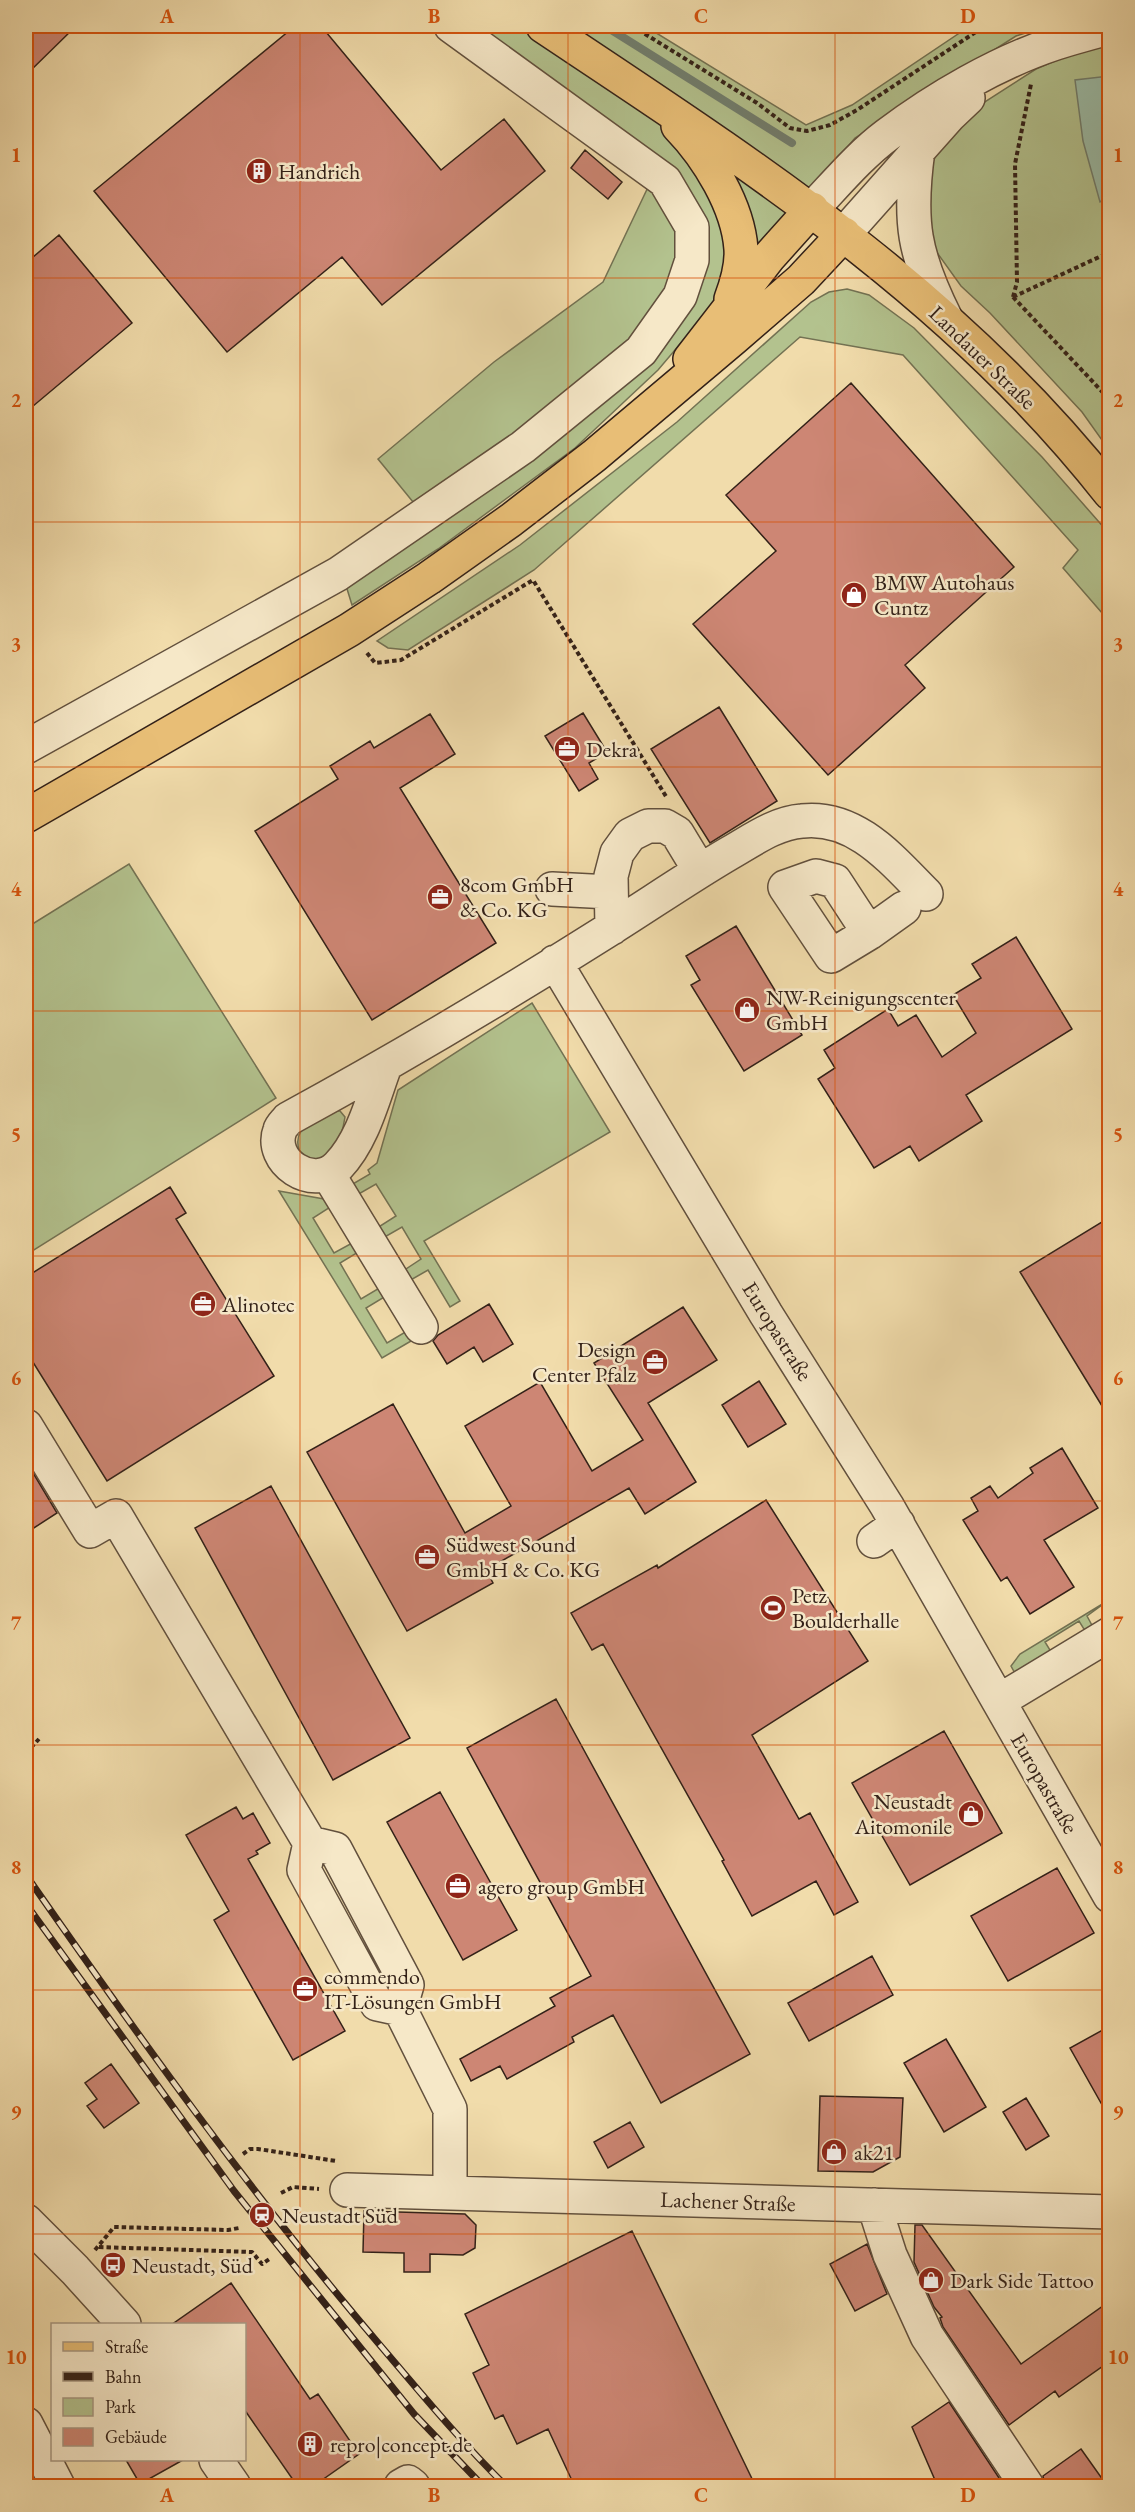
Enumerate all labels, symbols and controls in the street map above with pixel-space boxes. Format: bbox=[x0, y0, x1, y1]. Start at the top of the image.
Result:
text: A bbox=[159, 3, 175, 29]
text: B bbox=[428, 3, 440, 29]
text: C bbox=[694, 3, 708, 29]
text: D bbox=[960, 3, 976, 29]
text: 1 bbox=[11, 142, 21, 168]
text: 1 bbox=[1113, 142, 1123, 168]
building icon: Handrich bbox=[244, 156, 274, 186]
place label: Handrich bbox=[278, 157, 360, 186]
street label: Landauer Straße bbox=[923, 299, 1043, 416]
text: 2 bbox=[11, 387, 22, 413]
text: 2 bbox=[1113, 387, 1124, 413]
place label: BMW Autohaus Cuntz bbox=[874, 568, 1014, 622]
shop icon: BMW Autohaus Cuntz bbox=[839, 580, 869, 610]
text: 3 bbox=[11, 631, 21, 657]
text: 3 bbox=[1113, 631, 1123, 657]
office icon: Dekra bbox=[552, 734, 582, 764]
place label: Dekra bbox=[586, 735, 638, 764]
place label: 8com GmbH & Co. KG bbox=[460, 870, 574, 924]
text: 4 bbox=[11, 876, 22, 902]
text: 4 bbox=[1113, 876, 1124, 902]
office icon: 8com GmbH & Co. KG bbox=[425, 882, 455, 912]
place label: NW-Reinigungscenter GmbH bbox=[766, 983, 956, 1037]
shop icon: NW-Reinigungscenter GmbH bbox=[732, 995, 762, 1025]
text: 5 bbox=[11, 1121, 21, 1147]
text: 5 bbox=[1113, 1121, 1123, 1147]
street label: Europastraße bbox=[736, 1276, 820, 1387]
office icon: Alinotec bbox=[188, 1289, 218, 1319]
place label: Alinotec bbox=[221, 1290, 295, 1319]
place label: Design Center Pfalz bbox=[532, 1335, 637, 1389]
office icon: Design Center Pfalz bbox=[640, 1347, 670, 1377]
text: 6 bbox=[11, 1365, 22, 1391]
text: 6 bbox=[1113, 1365, 1124, 1391]
place label: Südwest Sound GmbH & Co. KG bbox=[446, 1530, 600, 1584]
office icon: Südwest Sound GmbH & Co. KG bbox=[412, 1542, 442, 1572]
place label: Petz Boulderhalle bbox=[792, 1581, 899, 1635]
sports icon: Petz Boulderhalle bbox=[758, 1593, 788, 1623]
text: 7 bbox=[11, 1610, 22, 1636]
text: 7 bbox=[1113, 1610, 1124, 1636]
street label: Europastraße bbox=[1004, 1728, 1085, 1839]
place label: Neustadt Aitomonile bbox=[854, 1787, 952, 1841]
shop icon: Neustadt Aitomonile bbox=[956, 1799, 986, 1829]
text: 8 bbox=[11, 1854, 21, 1880]
text: 8 bbox=[1113, 1854, 1123, 1880]
office icon: agero group GmbH bbox=[443, 1871, 473, 1901]
place label: agero group GmbH bbox=[478, 1872, 645, 1901]
place label: commendo IT-Lösungen GmbH bbox=[324, 1962, 501, 2016]
office icon: commendo IT-Lösungen GmbH bbox=[290, 1974, 320, 2004]
text: 9 bbox=[11, 2099, 22, 2125]
text: 9 bbox=[1113, 2099, 1124, 2125]
shop icon: ak21 bbox=[819, 2137, 849, 2167]
place label: ak21 bbox=[854, 2138, 894, 2167]
street label: Lachener Straße bbox=[660, 2185, 797, 2218]
station icon: Neustadt Süd bbox=[247, 2200, 277, 2230]
place label: Neustadt Süd bbox=[282, 2201, 399, 2230]
bus stop icon: Neustadt, Süd bbox=[98, 2250, 128, 2280]
place label: Neustadt, Süd bbox=[132, 2251, 254, 2280]
shop icon: Dark Side Tattoo bbox=[916, 2265, 946, 2295]
place label: Dark Side Tattoo bbox=[950, 2266, 1094, 2295]
legend bbox=[51, 2323, 246, 2461]
text: Straße bbox=[105, 2335, 148, 2358]
text: 10 bbox=[5, 2344, 27, 2370]
text: 10 bbox=[1107, 2344, 1129, 2370]
text: Bahn bbox=[105, 2365, 142, 2388]
text: Park bbox=[105, 2395, 136, 2418]
text: Gebäude bbox=[105, 2425, 167, 2448]
building icon: repro|concept.de bbox=[295, 2429, 325, 2459]
place label: repro|concept.de bbox=[330, 2430, 472, 2459]
text: A bbox=[159, 2482, 175, 2508]
text: B bbox=[428, 2482, 440, 2508]
text: C bbox=[694, 2482, 708, 2508]
text: D bbox=[960, 2482, 976, 2508]

